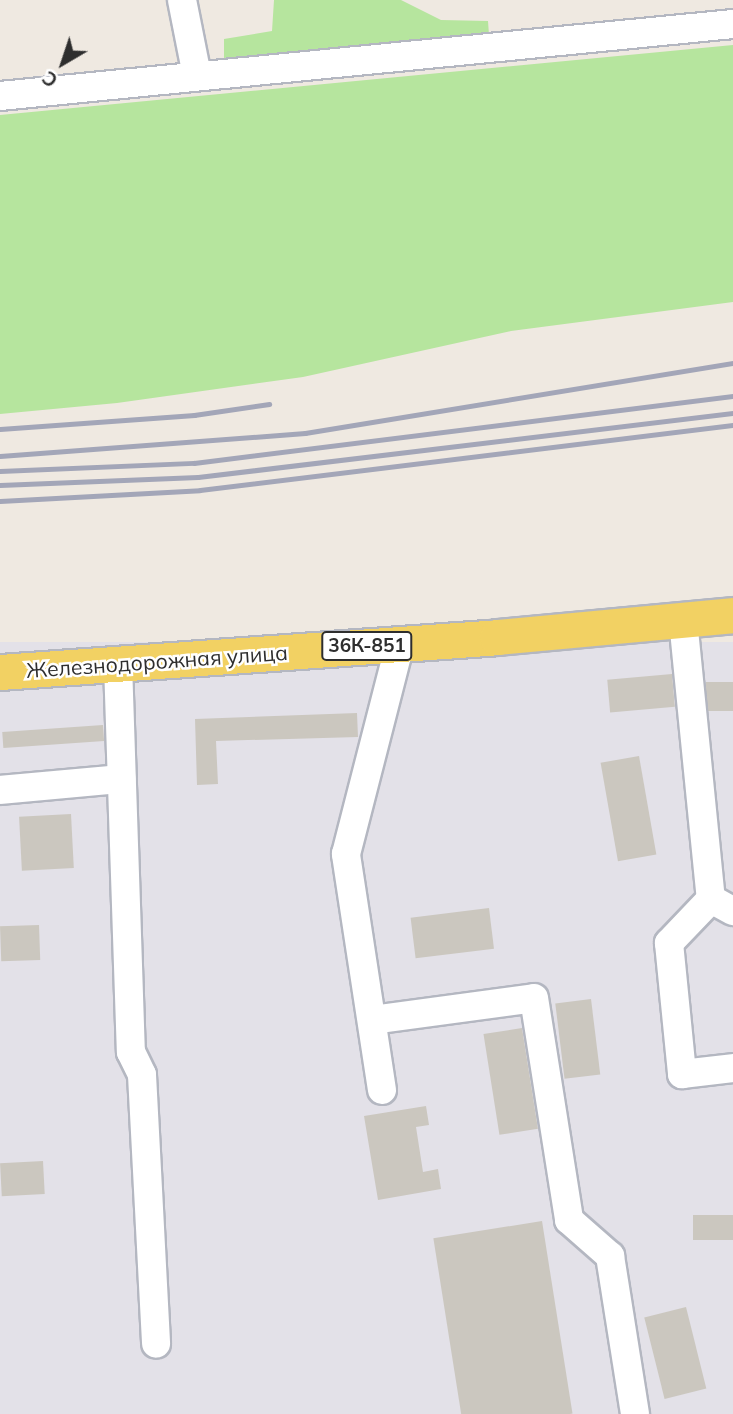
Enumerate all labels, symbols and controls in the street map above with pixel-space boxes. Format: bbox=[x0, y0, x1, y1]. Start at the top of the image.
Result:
north arrow bbox=[28, 28, 98, 98]
text: С bbox=[37, 66, 62, 93]
road number: 36К-851 bbox=[320, 631, 414, 662]
street label: Железнодорожная улица bbox=[25, 639, 289, 683]

